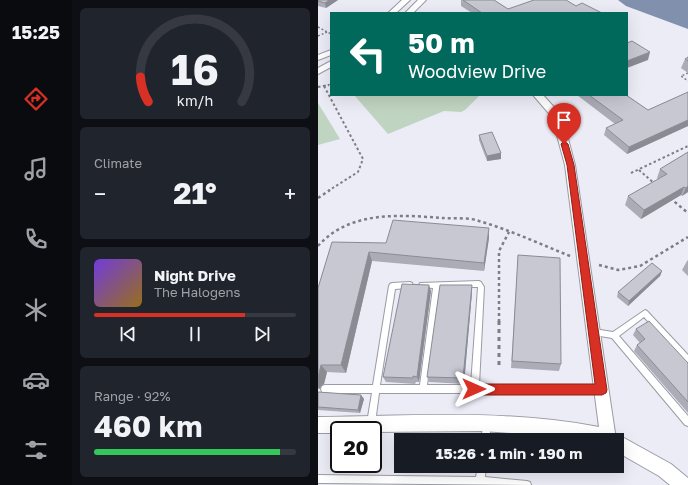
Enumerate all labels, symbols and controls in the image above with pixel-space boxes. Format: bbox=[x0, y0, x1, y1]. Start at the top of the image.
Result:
text: 15:25 bbox=[12, 21, 60, 43]
text: 50 m bbox=[408, 26, 475, 59]
icon: left bbox=[342, 28, 394, 80]
text: 16 bbox=[171, 43, 219, 93]
text: Woodview Drive bbox=[408, 60, 546, 82]
icon: directions bbox=[22, 85, 50, 113]
text: km/h bbox=[177, 91, 213, 108]
pin bbox=[547, 103, 581, 144]
icon: arrive bbox=[553, 109, 575, 131]
icon: music bbox=[22, 155, 50, 183]
text: Climate bbox=[94, 155, 142, 171]
text: 21° bbox=[173, 175, 217, 211]
text: − bbox=[94, 180, 106, 207]
text: + bbox=[284, 180, 296, 207]
icon: phone bbox=[22, 225, 50, 253]
text: Night Drive bbox=[154, 266, 236, 284]
text: The Halogens bbox=[154, 284, 240, 300]
icon: climate bbox=[22, 296, 50, 324]
icon: previous bbox=[117, 323, 139, 345]
icon: pause bbox=[184, 323, 206, 345]
icon: next bbox=[251, 323, 273, 345]
icon: car bbox=[22, 366, 50, 394]
position arrow bbox=[453, 368, 495, 410]
text: Range · 92% bbox=[94, 388, 170, 404]
text: 460 km bbox=[94, 408, 202, 444]
speed limit sign: 20 bbox=[330, 421, 382, 473]
icon: filters bbox=[22, 436, 50, 464]
text: 15:26 · 1 min · 190 m bbox=[436, 444, 582, 462]

